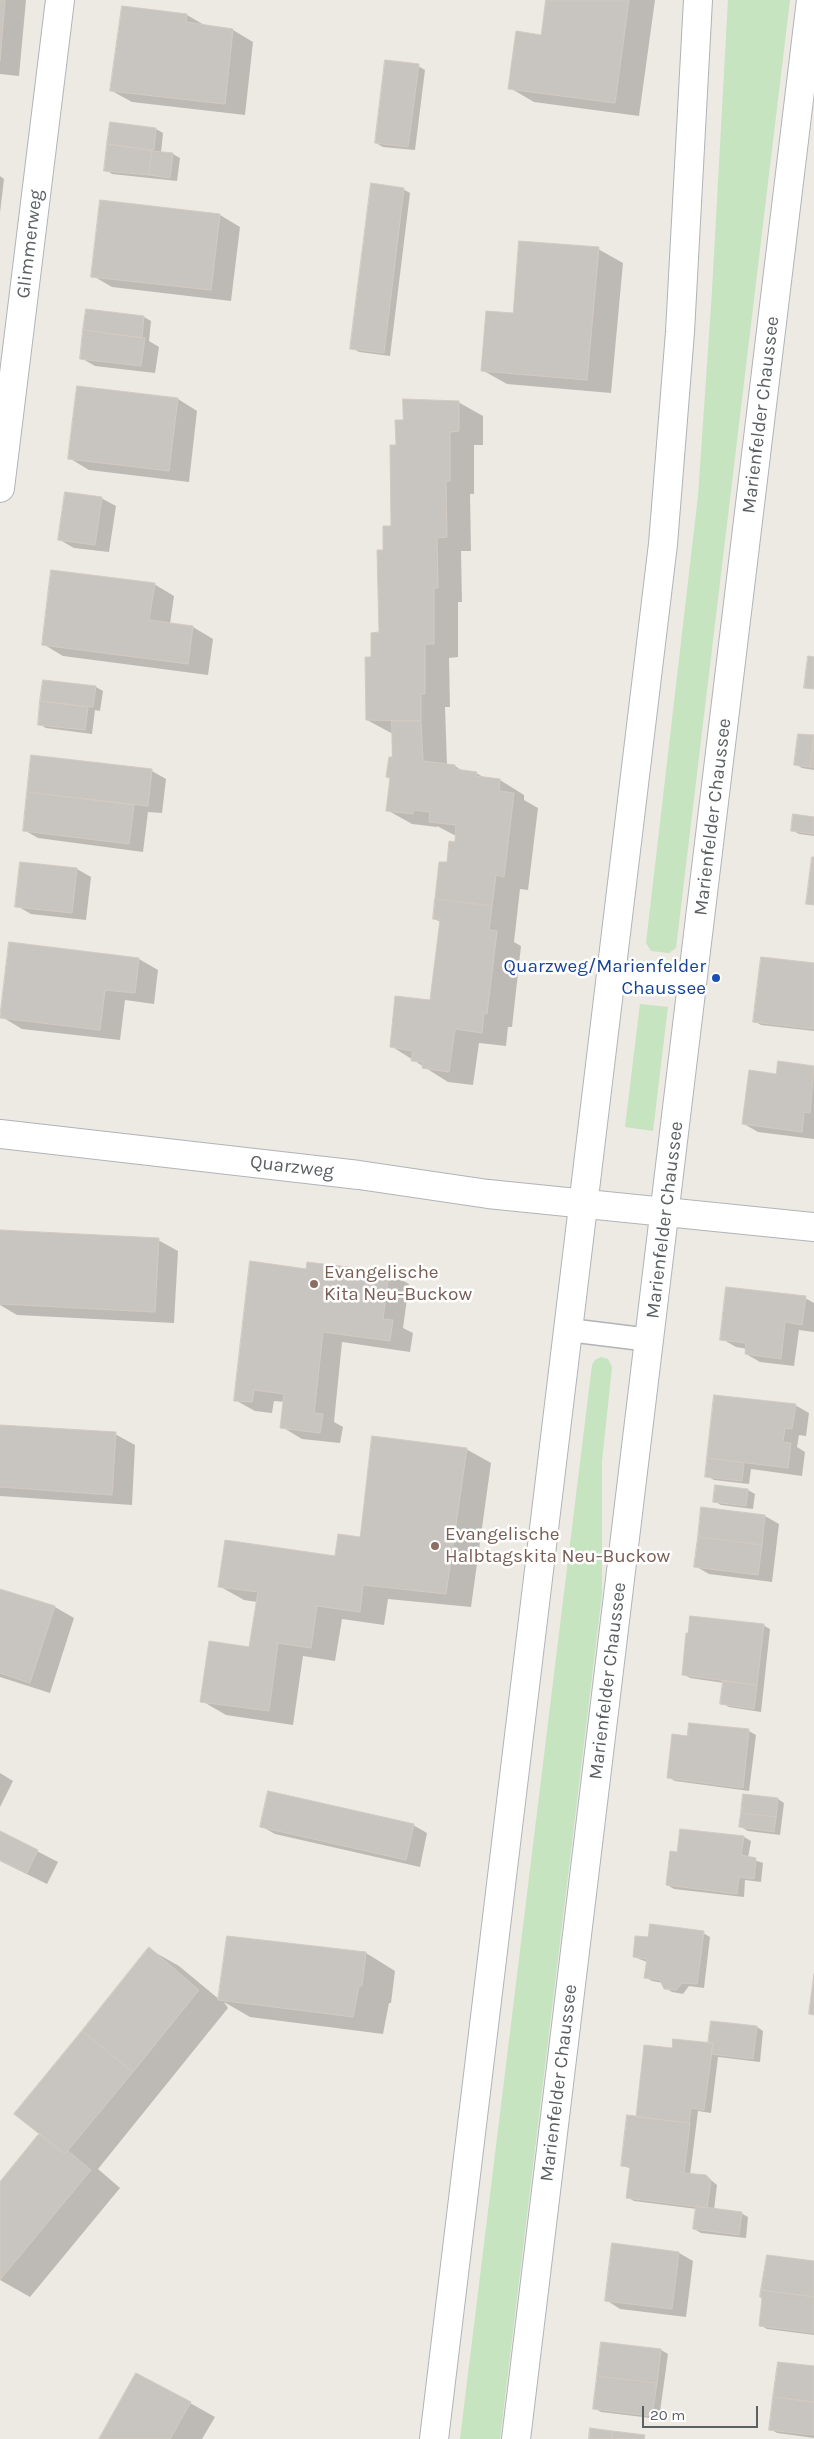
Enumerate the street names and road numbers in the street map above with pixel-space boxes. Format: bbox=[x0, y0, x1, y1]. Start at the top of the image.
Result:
street label: Glimmerweg bbox=[12, 188, 48, 300]
street label: Marienfelder Chaussee bbox=[738, 315, 784, 515]
street label: Marienfelder Chaussee bbox=[690, 717, 736, 917]
street label: Marienfelder Chaussee bbox=[642, 1120, 688, 1320]
street label: Quarzweg bbox=[249, 1151, 335, 1183]
street label: Marienfelder Chaussee bbox=[585, 1581, 631, 1781]
street label: Marienfelder Chaussee bbox=[536, 1983, 582, 2183]

